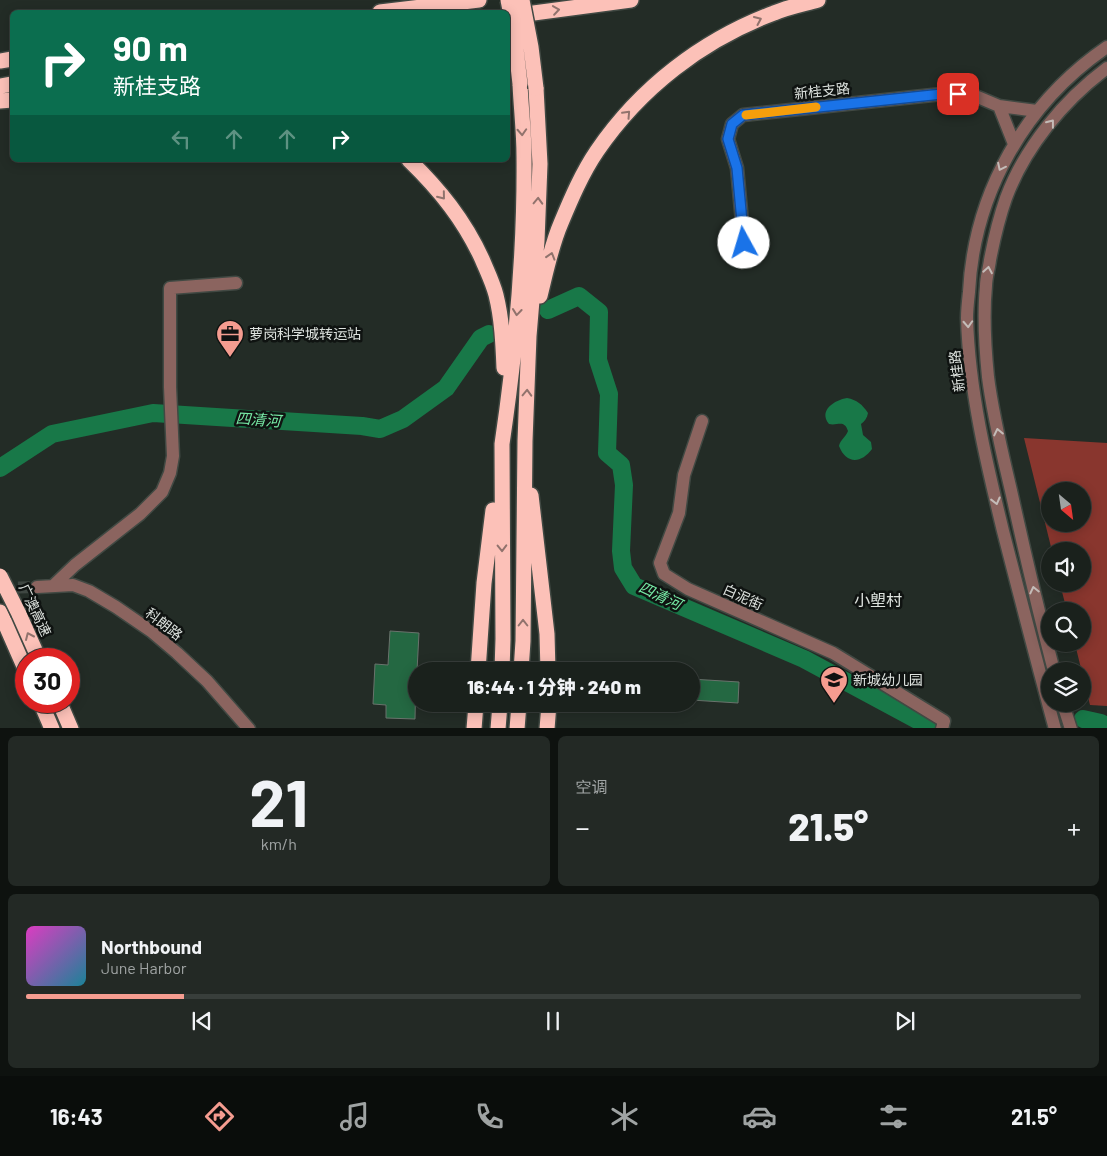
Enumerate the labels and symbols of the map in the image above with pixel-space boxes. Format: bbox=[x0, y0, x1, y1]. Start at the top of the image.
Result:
one-way arrow bbox=[552, 5, 560, 16]
one-way arrow bbox=[753, 16, 762, 27]
pin bbox=[937, 73, 979, 115]
street label: 新桂支路 bbox=[793, 79, 851, 102]
one-way arrow bbox=[621, 110, 630, 119]
one-way arrow bbox=[1045, 120, 1053, 129]
one-way arrow bbox=[517, 129, 528, 137]
one-way arrow bbox=[997, 162, 1008, 171]
one-way arrow bbox=[437, 190, 445, 199]
one-way arrow bbox=[533, 196, 544, 204]
position arrow bbox=[717, 216, 769, 268]
one-way arrow bbox=[545, 252, 555, 260]
one-way arrow bbox=[983, 266, 993, 275]
one-way arrow bbox=[512, 309, 523, 317]
office icon: 萝岗科学城转运站 bbox=[215, 319, 245, 358]
one-way arrow bbox=[962, 320, 973, 328]
place label: 萝岗科学城转运站 bbox=[249, 325, 361, 342]
street label: 新桂路 bbox=[946, 349, 967, 393]
one-way arrow bbox=[522, 388, 532, 396]
water label: 四清河 bbox=[235, 408, 284, 430]
one-way arrow bbox=[993, 427, 1004, 436]
north arrow bbox=[1041, 482, 1091, 532]
one-way arrow bbox=[990, 497, 1001, 506]
one-way arrow bbox=[497, 544, 507, 552]
water label: 四清河 bbox=[636, 577, 687, 614]
street label: 白泥街 bbox=[721, 580, 766, 613]
street label: 广澳高速 bbox=[16, 581, 55, 639]
one-way arrow bbox=[1029, 586, 1040, 595]
district label: 小塱村 bbox=[854, 590, 902, 609]
street label: 科朗路 bbox=[143, 604, 186, 643]
one-way arrow bbox=[518, 618, 528, 626]
one-way arrow bbox=[25, 632, 36, 641]
speed limit sign: 30 bbox=[15, 648, 80, 713]
school or university icon: 新城幼儿园 bbox=[819, 665, 849, 704]
place label: 新城幼儿园 bbox=[853, 671, 923, 688]

